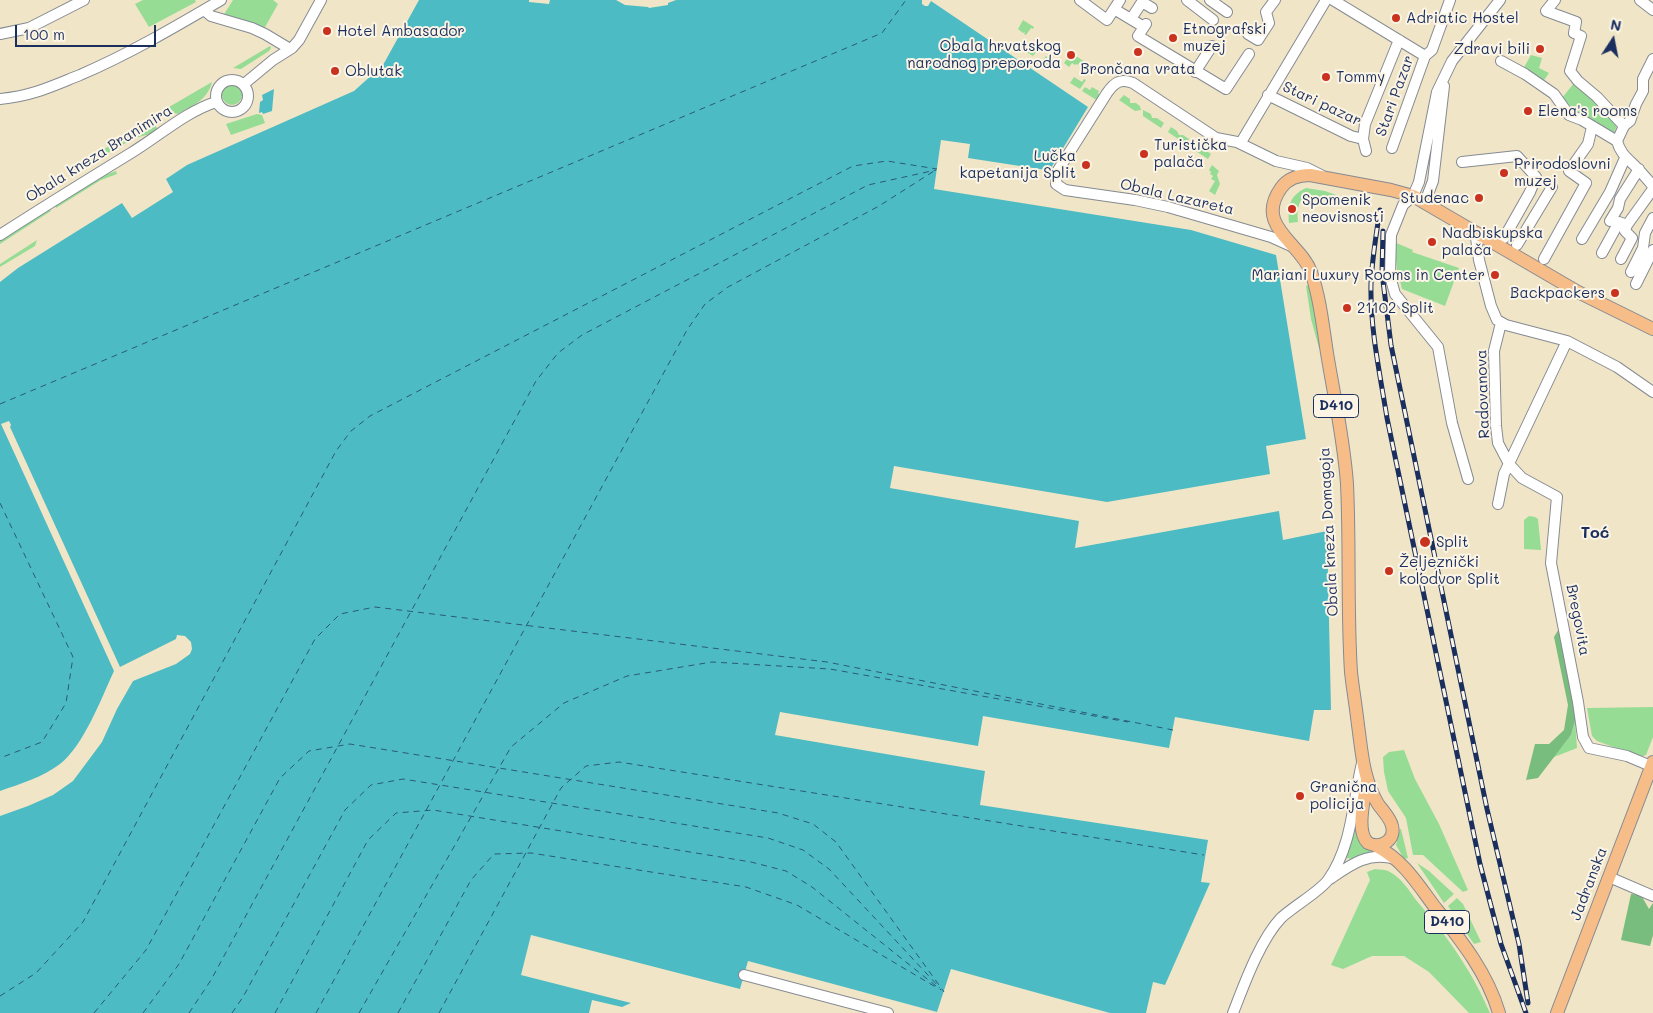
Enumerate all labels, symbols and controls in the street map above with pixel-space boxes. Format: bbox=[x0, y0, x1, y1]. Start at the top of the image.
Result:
place label: Adriatic Hostel bbox=[1406, 9, 1519, 27]
marker: Adriatic Hostel bbox=[1390, 12, 1402, 24]
text: N bbox=[1609, 14, 1623, 35]
scale bar bbox=[18, 15, 159, 47]
north arrow bbox=[1588, 15, 1638, 65]
place label: Etnografski muzej bbox=[1183, 20, 1267, 55]
place label: Hotel Ambasador bbox=[337, 22, 465, 40]
text: 100 m bbox=[23, 24, 65, 44]
marker: Hotel Ambasador bbox=[321, 25, 333, 37]
marker: Etnografski muzej bbox=[1167, 32, 1179, 44]
place label: Obala hrvatskog narodnog preporoda bbox=[907, 37, 1061, 72]
place label: Zdravi bili bbox=[1454, 40, 1530, 58]
marker: Zdravi bili bbox=[1534, 43, 1546, 55]
marker: Brončana vrata bbox=[1132, 46, 1144, 58]
marker: Obala hrvatskog narodnog preporoda bbox=[1065, 49, 1077, 61]
street label: Stari Pazar bbox=[1372, 53, 1418, 139]
place label: Brončana vrata bbox=[1080, 60, 1196, 78]
place label: Oblutak bbox=[345, 62, 402, 80]
marker: Oblutak bbox=[329, 65, 341, 77]
place label: Tommy bbox=[1336, 68, 1385, 86]
marker: Tommy bbox=[1320, 71, 1332, 83]
street label: Stari pazar bbox=[1280, 78, 1364, 130]
street label: Obala kneza Branimira bbox=[22, 102, 176, 206]
place label: Elena's rooms bbox=[1538, 102, 1637, 120]
marker: Elena's rooms bbox=[1522, 105, 1534, 117]
place label: Turistička palača bbox=[1154, 136, 1227, 171]
place label: Lučka kapetanija Split bbox=[959, 147, 1076, 182]
marker: Turistička palača bbox=[1138, 148, 1150, 160]
place label: Prirodoslovni muzej bbox=[1514, 155, 1611, 190]
marker: Lučka kapetanija Split bbox=[1080, 159, 1092, 171]
marker: Prirodoslovni muzej bbox=[1498, 167, 1510, 179]
street label: Obala Lazareta bbox=[1118, 175, 1236, 219]
place label: Studenac bbox=[1400, 189, 1469, 207]
place label: Spomenik neovisnosti bbox=[1302, 191, 1384, 226]
marker: Studenac bbox=[1473, 192, 1485, 204]
marker: Spomenik neovisnosti bbox=[1286, 203, 1298, 215]
place label: Nadbiskupska palača bbox=[1442, 224, 1543, 259]
marker: Nadbiskupska palača bbox=[1426, 236, 1438, 248]
place label: Mariani Luxury Rooms in Center bbox=[1252, 266, 1485, 284]
marker: Mariani Luxury Rooms in Center bbox=[1489, 269, 1501, 281]
place label: Backpackers bbox=[1510, 284, 1605, 302]
marker: Backpackers bbox=[1609, 287, 1621, 299]
place label: 21102 Split bbox=[1357, 299, 1434, 317]
marker: 21102 Split bbox=[1341, 302, 1353, 314]
street label: Radovanova bbox=[1472, 349, 1494, 439]
road number: D410 bbox=[1314, 394, 1358, 418]
street label: Obala kneza Domagoja bbox=[1316, 447, 1342, 617]
district label: Toć bbox=[1581, 523, 1609, 543]
place label: Split bbox=[1436, 533, 1469, 551]
marker: Split bbox=[1418, 535, 1432, 549]
place label: Željeznički kolodvor Split bbox=[1399, 553, 1500, 588]
marker: Željeznički kolodvor Split bbox=[1383, 565, 1395, 577]
street label: Bregovita bbox=[1562, 583, 1594, 657]
place label: Granična policija bbox=[1310, 778, 1377, 813]
marker: Granična policija bbox=[1294, 790, 1306, 802]
street label: Jadranska bbox=[1567, 845, 1611, 923]
road number: D410 bbox=[1424, 910, 1470, 934]

